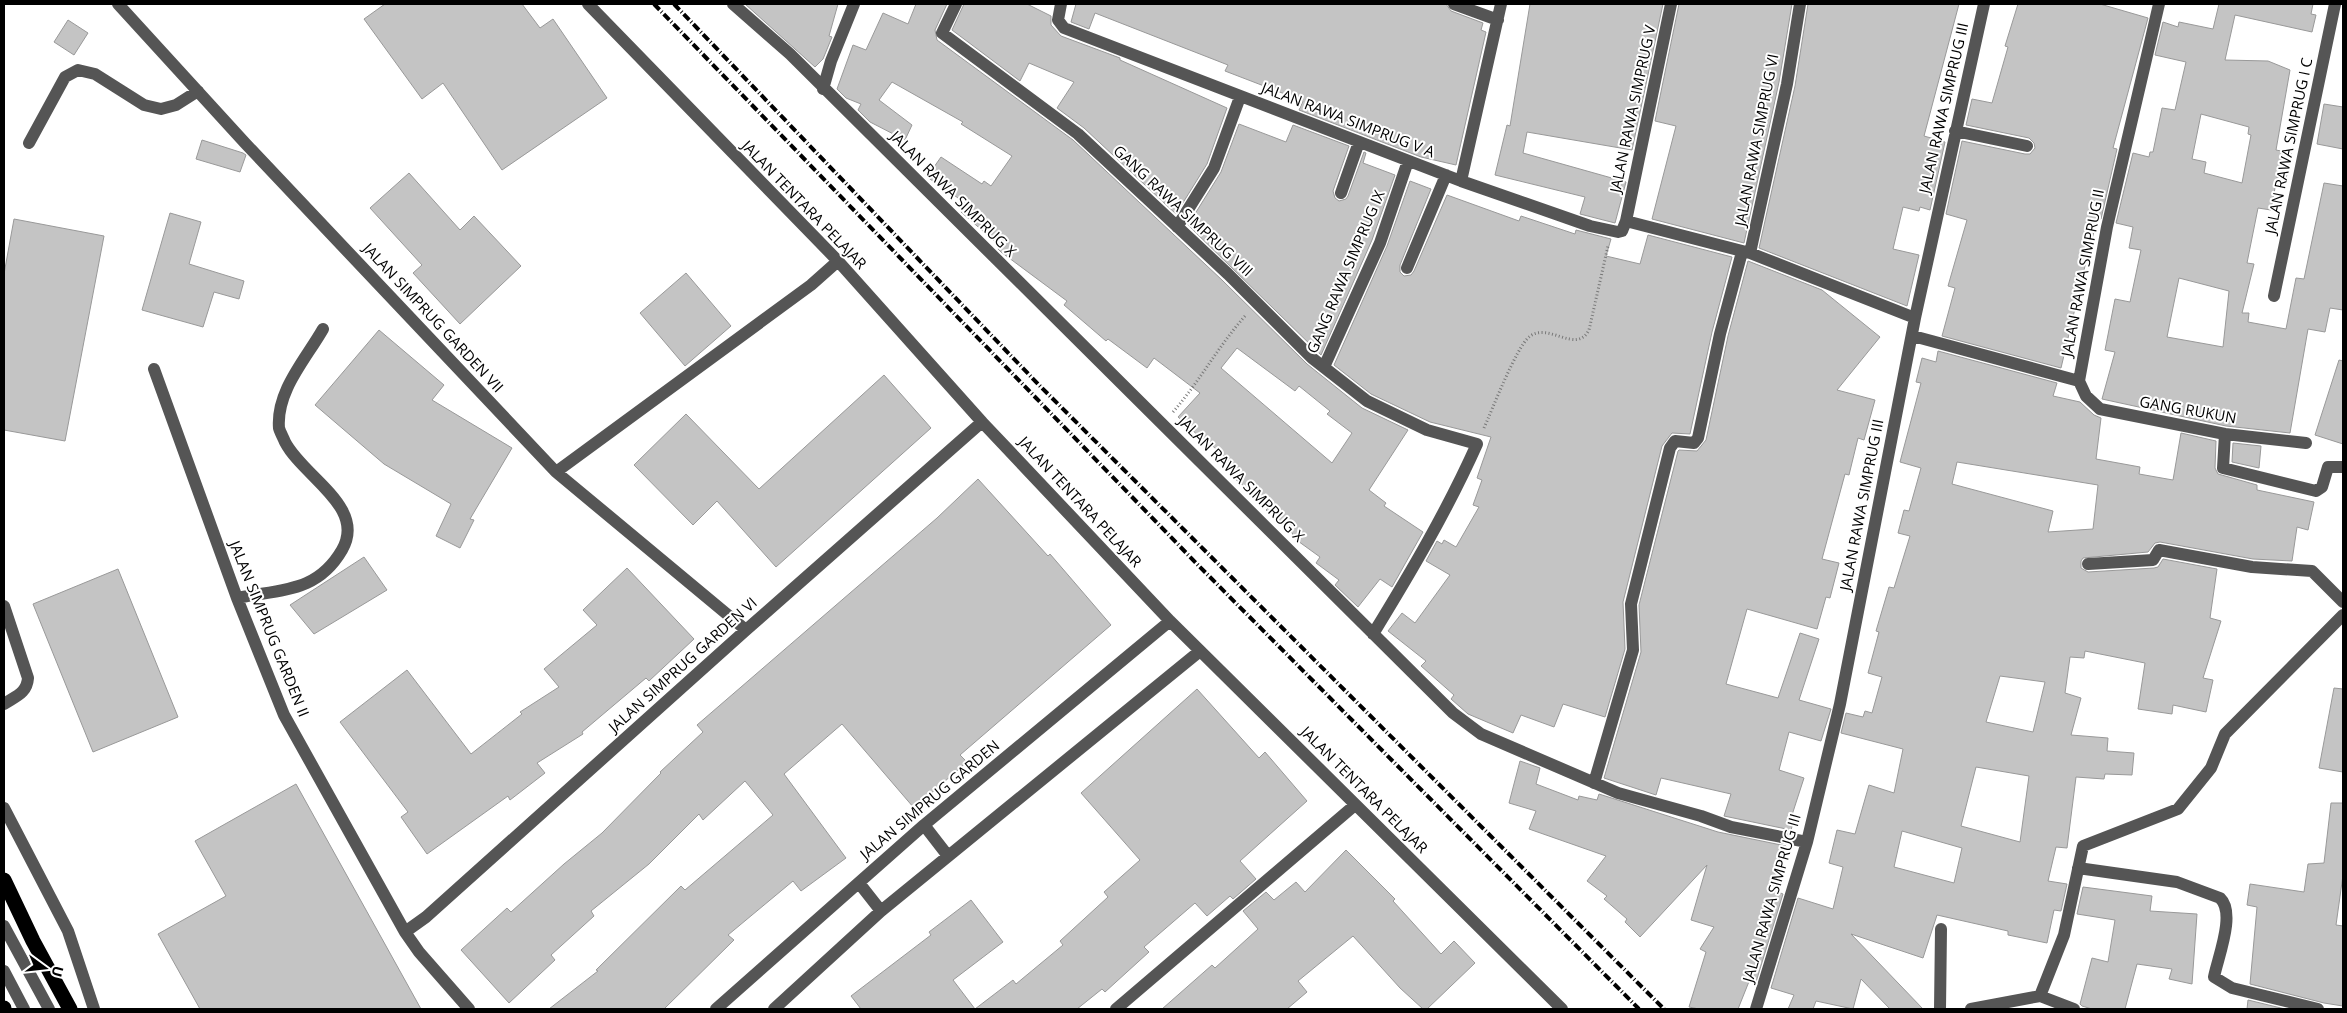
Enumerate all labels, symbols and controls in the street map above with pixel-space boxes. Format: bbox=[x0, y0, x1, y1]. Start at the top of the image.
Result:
street label: JALAN RAWA SIMPRUG III bbox=[1913, 21, 1972, 197]
street label: JALAN RAWA SIMPRUG V bbox=[1604, 23, 1660, 196]
street label: JALAN RAWA SIMPRUG VI bbox=[1729, 52, 1783, 230]
street label: JALAN RAWA SIMPRUG I C bbox=[2259, 56, 2316, 238]
street label: JALAN RAWA SIMPRUG V A bbox=[1257, 76, 1438, 162]
street label: JALAN RAWA SIMPRUG X bbox=[885, 124, 1021, 261]
street label: JALAN TENTARA PELAJAR bbox=[736, 134, 872, 274]
street label: GANG RAWA SIMPRUG VIII bbox=[1110, 140, 1258, 280]
street label: GANG RAWA SIMPRUG IX bbox=[1302, 187, 1389, 356]
street label: JALAN RAWA SIMPRUG II bbox=[2056, 187, 2108, 360]
street label: JALAN SIMPRUG GARDEN VII bbox=[358, 237, 508, 396]
street label: GANG RUKUN bbox=[2138, 391, 2238, 427]
street label: JALAN RAWA SIMPRUG X bbox=[1173, 409, 1309, 546]
street label: JALAN RAWA SIMPRUG III bbox=[1834, 417, 1887, 594]
street label: JALAN TENTARA PELAJAR bbox=[1013, 430, 1147, 571]
street label: JALAN SIMPRUG GARDEN II bbox=[225, 536, 314, 720]
street label: JALAN SIMPRUG GARDEN VI bbox=[602, 592, 761, 738]
street label: JALAN TENTARA PELAJAR bbox=[1295, 720, 1433, 858]
street label: JALAN SIMPRUG GARDEN bbox=[854, 735, 1003, 865]
street label: JALAN RAWA SIMPRUG III bbox=[1737, 811, 1805, 986]
north arrow bbox=[20, 943, 70, 993]
text: U bbox=[47, 964, 69, 979]

